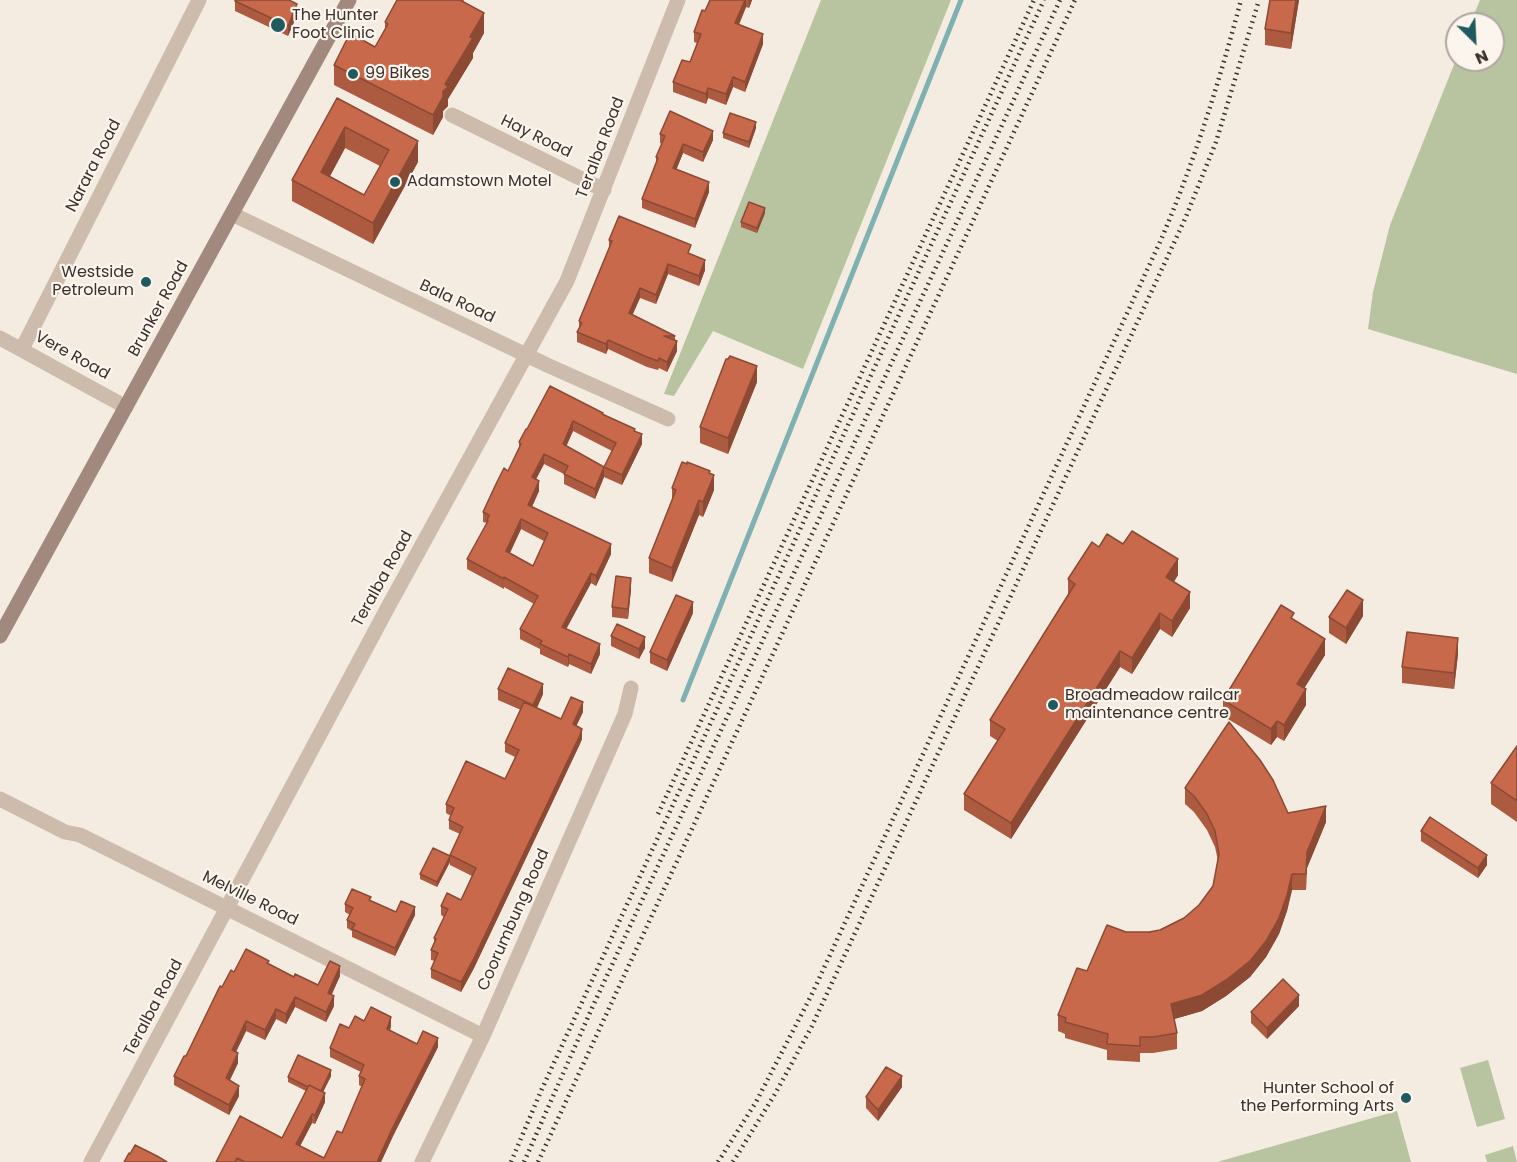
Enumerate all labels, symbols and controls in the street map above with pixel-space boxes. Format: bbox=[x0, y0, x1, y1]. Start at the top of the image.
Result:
place label: The Hunter Foot Clinic bbox=[292, 6, 378, 44]
north arrow bbox=[1445, 12, 1505, 72]
marker: The Hunter Foot Clinic bbox=[269, 16, 287, 34]
text: N bbox=[1472, 44, 1492, 70]
place label: 99 Bikes bbox=[365, 64, 430, 84]
marker: 99 Bikes bbox=[346, 67, 360, 81]
street label: Teralba Road bbox=[573, 95, 629, 201]
street label: Hay Road bbox=[497, 112, 575, 162]
street label: Narara Road bbox=[62, 116, 126, 216]
place label: Adamstown Motel bbox=[407, 172, 552, 192]
marker: Adamstown Motel bbox=[388, 175, 402, 189]
street label: Brunker Road bbox=[125, 258, 193, 360]
place label: Westside Petroleum bbox=[52, 263, 134, 301]
marker: Westside Petroleum bbox=[139, 275, 153, 289]
street label: Bala Road bbox=[416, 276, 498, 328]
street label: Vere Road bbox=[31, 328, 113, 384]
street label: Teralba Road bbox=[349, 528, 417, 630]
place label: Broadmeadow railcar maintenance centre bbox=[1065, 686, 1239, 724]
marker: Broadmeadow railcar maintenance centre bbox=[1046, 698, 1060, 712]
street label: Coorumbung Road bbox=[474, 846, 554, 994]
street label: Melville Road bbox=[199, 868, 301, 930]
street label: Teralba Road bbox=[120, 956, 188, 1060]
place label: Hunter School of the Performing Arts bbox=[1240, 1079, 1394, 1117]
marker: Hunter School of the Performing Arts bbox=[1399, 1091, 1413, 1105]

